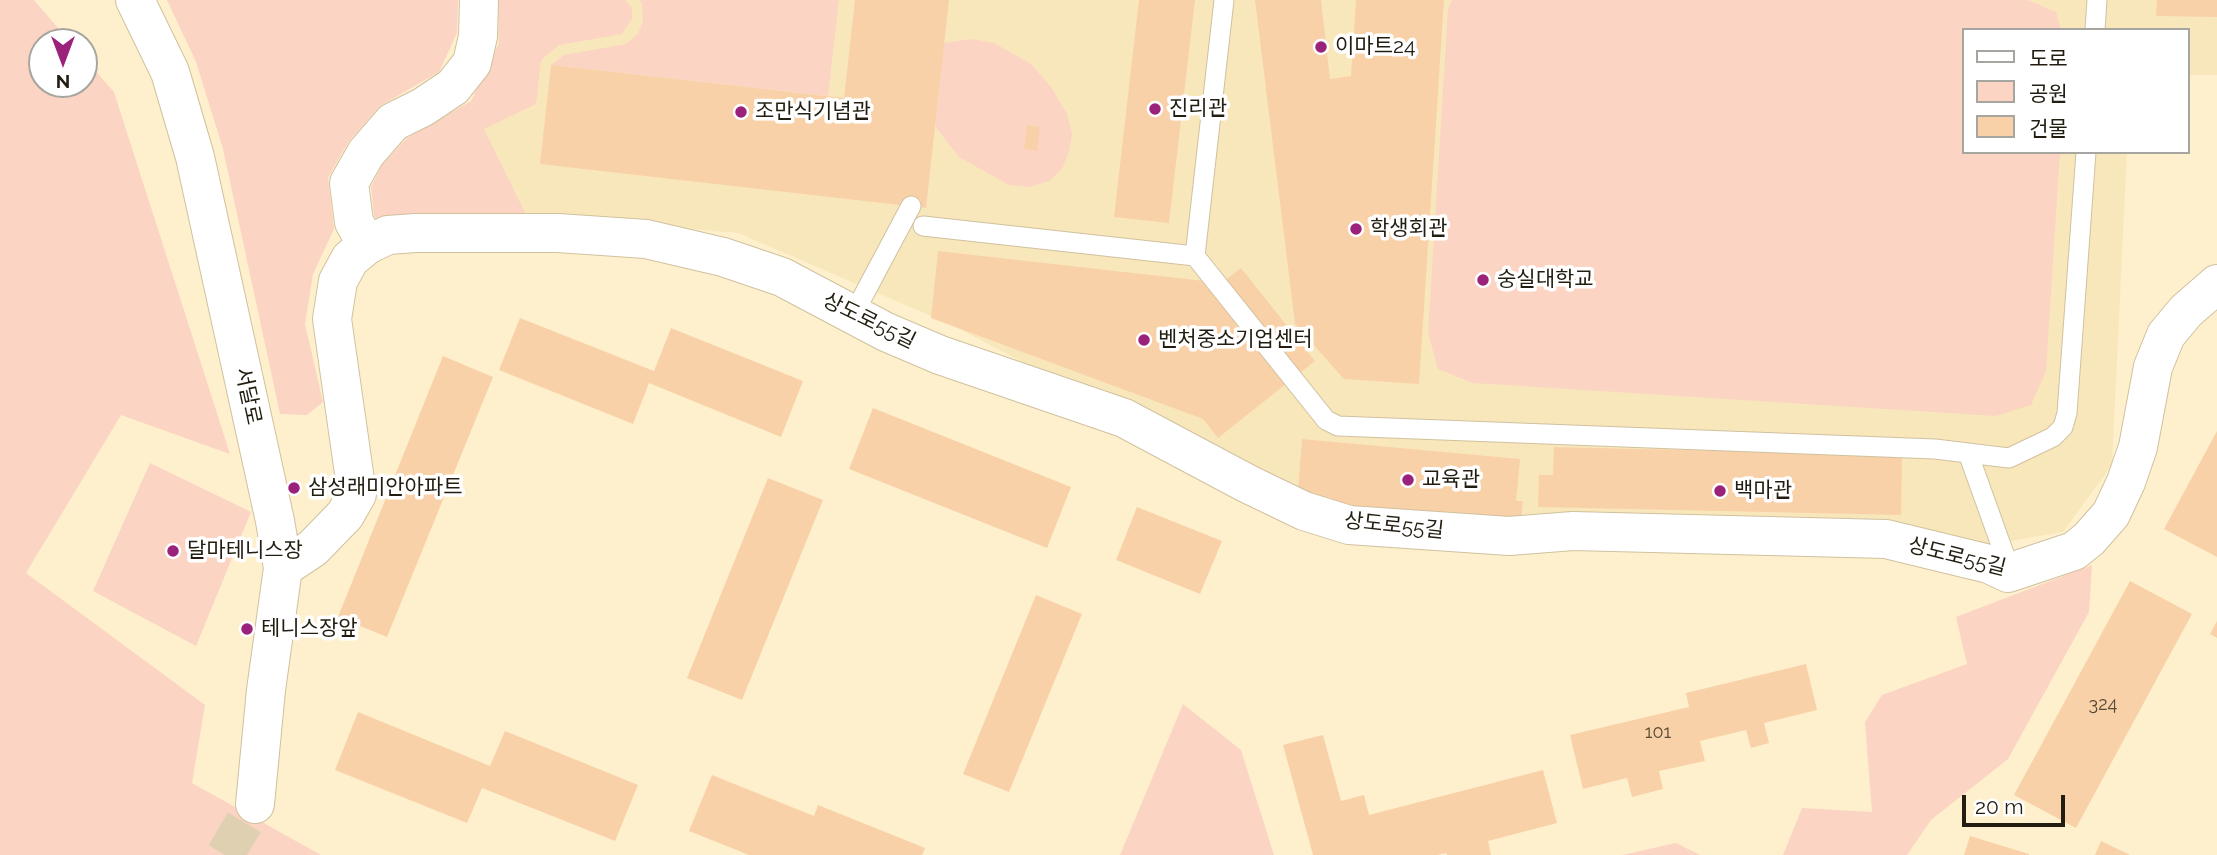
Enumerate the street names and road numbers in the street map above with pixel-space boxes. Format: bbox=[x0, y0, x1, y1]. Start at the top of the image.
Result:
street label: 상도로55길 bbox=[818, 288, 920, 354]
street label: 서달로 bbox=[230, 365, 266, 427]
street label: 상도로55길 bbox=[1343, 508, 1445, 544]
street label: 상도로55길 bbox=[1905, 533, 2009, 581]

